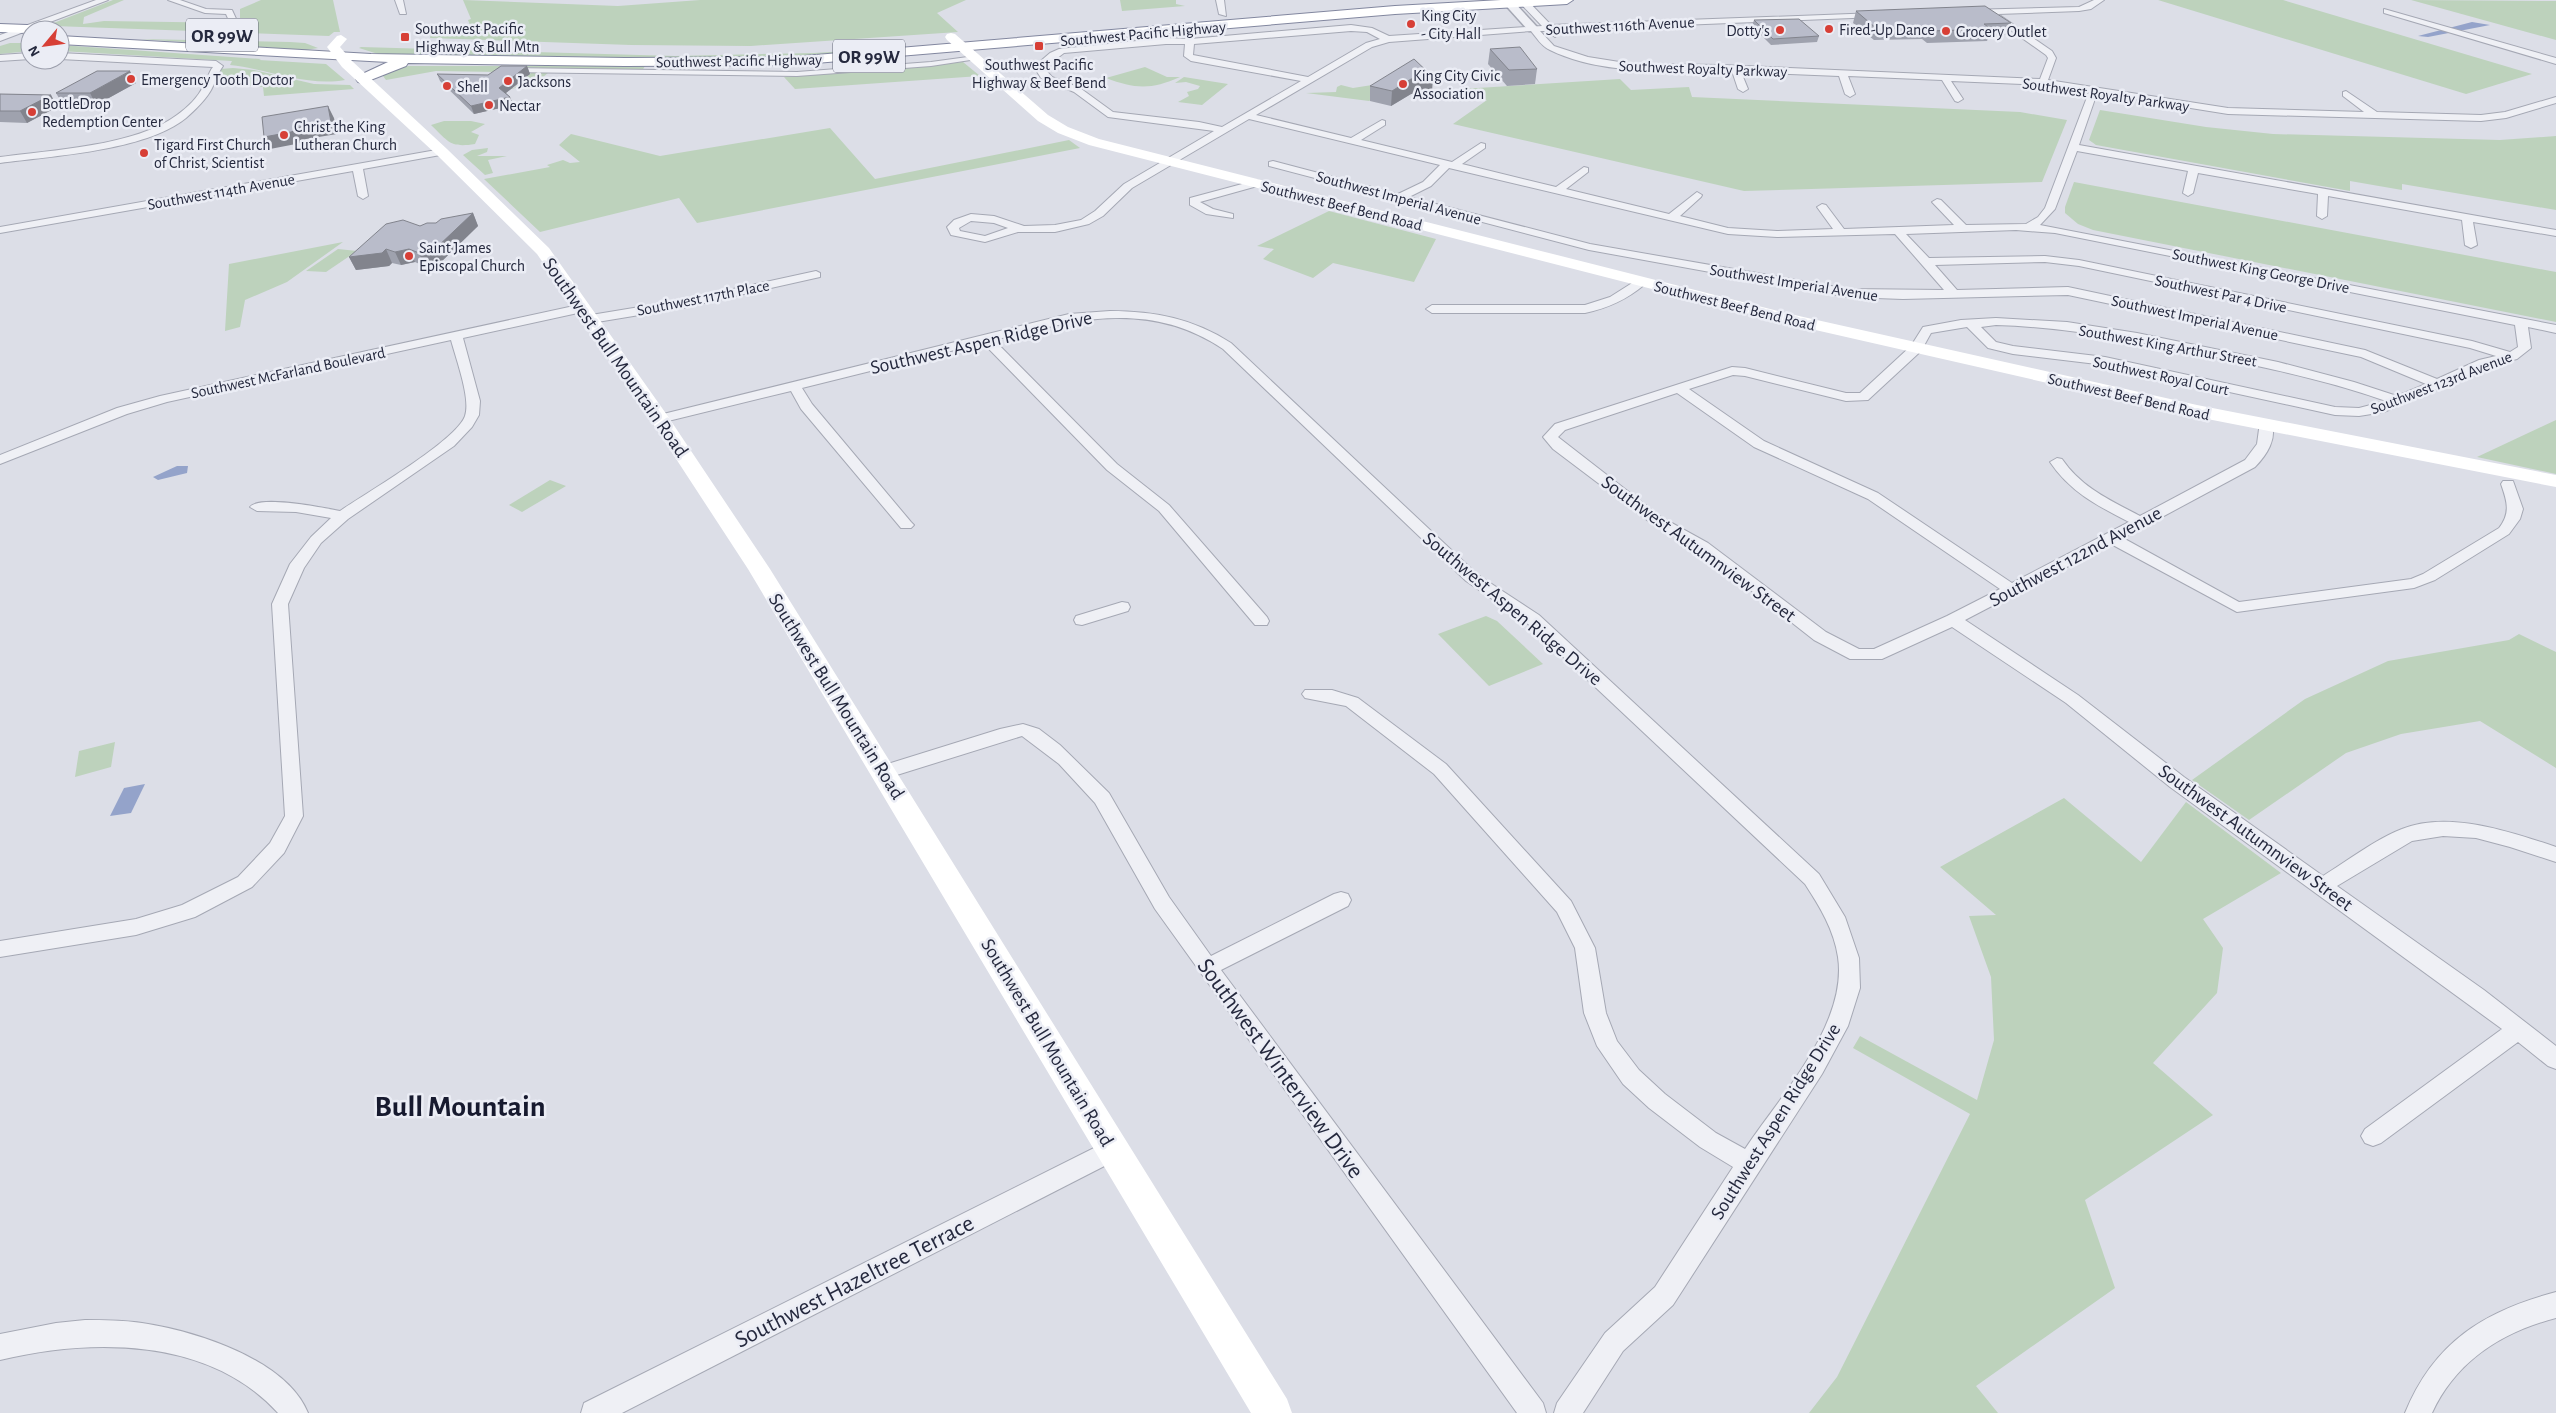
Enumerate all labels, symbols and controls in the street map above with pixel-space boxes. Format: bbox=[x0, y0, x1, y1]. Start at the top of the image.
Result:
place label: King City - City Hall bbox=[1421, 8, 1481, 43]
street label: Southwest 116th Avenue bbox=[1545, 14, 1695, 38]
road number: OR 99W bbox=[186, 18, 258, 52]
marker: King City - City Hall bbox=[1405, 18, 1417, 30]
street label: Southwest Pacific Highway bbox=[1060, 19, 1227, 50]
north arrow bbox=[20, 20, 70, 70]
place label: Southwest Pacific Highway & Bull Mtn bbox=[415, 21, 540, 56]
place label: Fired-Up Dance bbox=[1839, 22, 1935, 38]
place label: Dotty's bbox=[1726, 23, 1770, 40]
marker: Fired-Up Dance bbox=[1823, 23, 1835, 35]
marker: Dotty's bbox=[1774, 24, 1786, 36]
place label: Grocery Outlet bbox=[1956, 24, 2047, 41]
marker: Grocery Outlet bbox=[1940, 25, 1952, 37]
marker: Southwest Pacific Highway & Bull Mtn bbox=[399, 31, 411, 43]
road number: OR 99W bbox=[833, 40, 905, 72]
marker: Southwest Pacific Highway & Beef Bend bbox=[1033, 40, 1045, 52]
text: N bbox=[26, 43, 43, 58]
street label: Southwest Pacific Highway bbox=[656, 52, 822, 71]
place label: Southwest Pacific Highway & Beef Bend bbox=[972, 57, 1106, 92]
street label: Southwest Royalty Parkway bbox=[1618, 58, 1788, 81]
place label: King City Civic Association bbox=[1413, 68, 1500, 102]
place label: Emergency Tooth Doctor bbox=[141, 72, 294, 89]
marker: Emergency Tooth Doctor bbox=[125, 73, 137, 85]
place label: Jacksons bbox=[518, 74, 571, 90]
marker: Jacksons bbox=[502, 75, 514, 87]
street label: Southwest Royalty Parkway bbox=[2021, 75, 2191, 116]
marker: King City Civic Association bbox=[1397, 78, 1409, 90]
place label: Shell bbox=[457, 79, 488, 95]
marker: Shell bbox=[441, 80, 453, 92]
place label: BottleDrop Redemption Center bbox=[42, 96, 164, 130]
place label: Nectar bbox=[499, 98, 541, 114]
marker: Nectar bbox=[483, 99, 495, 111]
marker: BottleDrop Redemption Center bbox=[26, 106, 38, 118]
place label: Christ the King Lutheran Church bbox=[294, 119, 397, 153]
marker: Christ the King Lutheran Church bbox=[278, 129, 290, 141]
place label: Tigard First Church of Christ, Scientist bbox=[154, 137, 271, 171]
marker: Tigard First Church of Christ, Scientist bbox=[138, 147, 150, 159]
street label: Southwest Imperial Avenue bbox=[1315, 168, 1483, 228]
street label: Southwest 114th Avenue bbox=[146, 171, 296, 213]
street label: Southwest Beef Bend Road bbox=[1260, 178, 1424, 234]
place label: Saint James Episcopal Church bbox=[419, 240, 525, 274]
street label: Southwest King George Drive bbox=[2171, 246, 2351, 296]
marker: Saint James Episcopal Church bbox=[403, 250, 415, 262]
street label: Southwest Bull Mountain Road bbox=[539, 254, 692, 461]
street label: Southwest Imperial Avenue bbox=[1709, 262, 1879, 304]
street label: Southwest Par 4 Drive bbox=[2153, 272, 2288, 316]
street label: Southwest 117th Place bbox=[635, 277, 771, 319]
street label: Southwest Beef Bend Road bbox=[1653, 278, 1817, 334]
street label: Southwest Imperial Avenue bbox=[2110, 292, 2280, 343]
street label: Southwest Aspen Ridge Drive bbox=[868, 308, 1094, 378]
street label: Southwest King Arthur Street bbox=[2078, 322, 2258, 370]
street label: Southwest McFarland Boulevard bbox=[190, 345, 387, 401]
street label: Southwest 123rd Avenue bbox=[2368, 349, 2514, 417]
street label: Southwest Royal Court bbox=[2091, 354, 2230, 399]
street label: Southwest Beef Bend Road bbox=[2046, 371, 2211, 423]
street label: Southwest Autumnview Street bbox=[1598, 472, 1800, 626]
street label: Southwest 122nd Avenue bbox=[1986, 503, 2165, 611]
street label: Southwest Aspen Ridge Drive bbox=[1419, 528, 1606, 689]
street label: Southwest Bull Mountain Road bbox=[764, 590, 908, 803]
street label: Southwest Autumnview Street bbox=[2155, 761, 2357, 915]
street label: Southwest Bull Mountain Road bbox=[977, 935, 1117, 1150]
street label: Southwest Winterview Drive bbox=[1193, 954, 1368, 1183]
street label: Southwest Aspen Ridge Drive bbox=[1707, 1020, 1845, 1223]
district label: Bull Mountain bbox=[374, 1092, 546, 1122]
street label: Southwest Hazeltree Terrace bbox=[731, 1211, 978, 1353]

